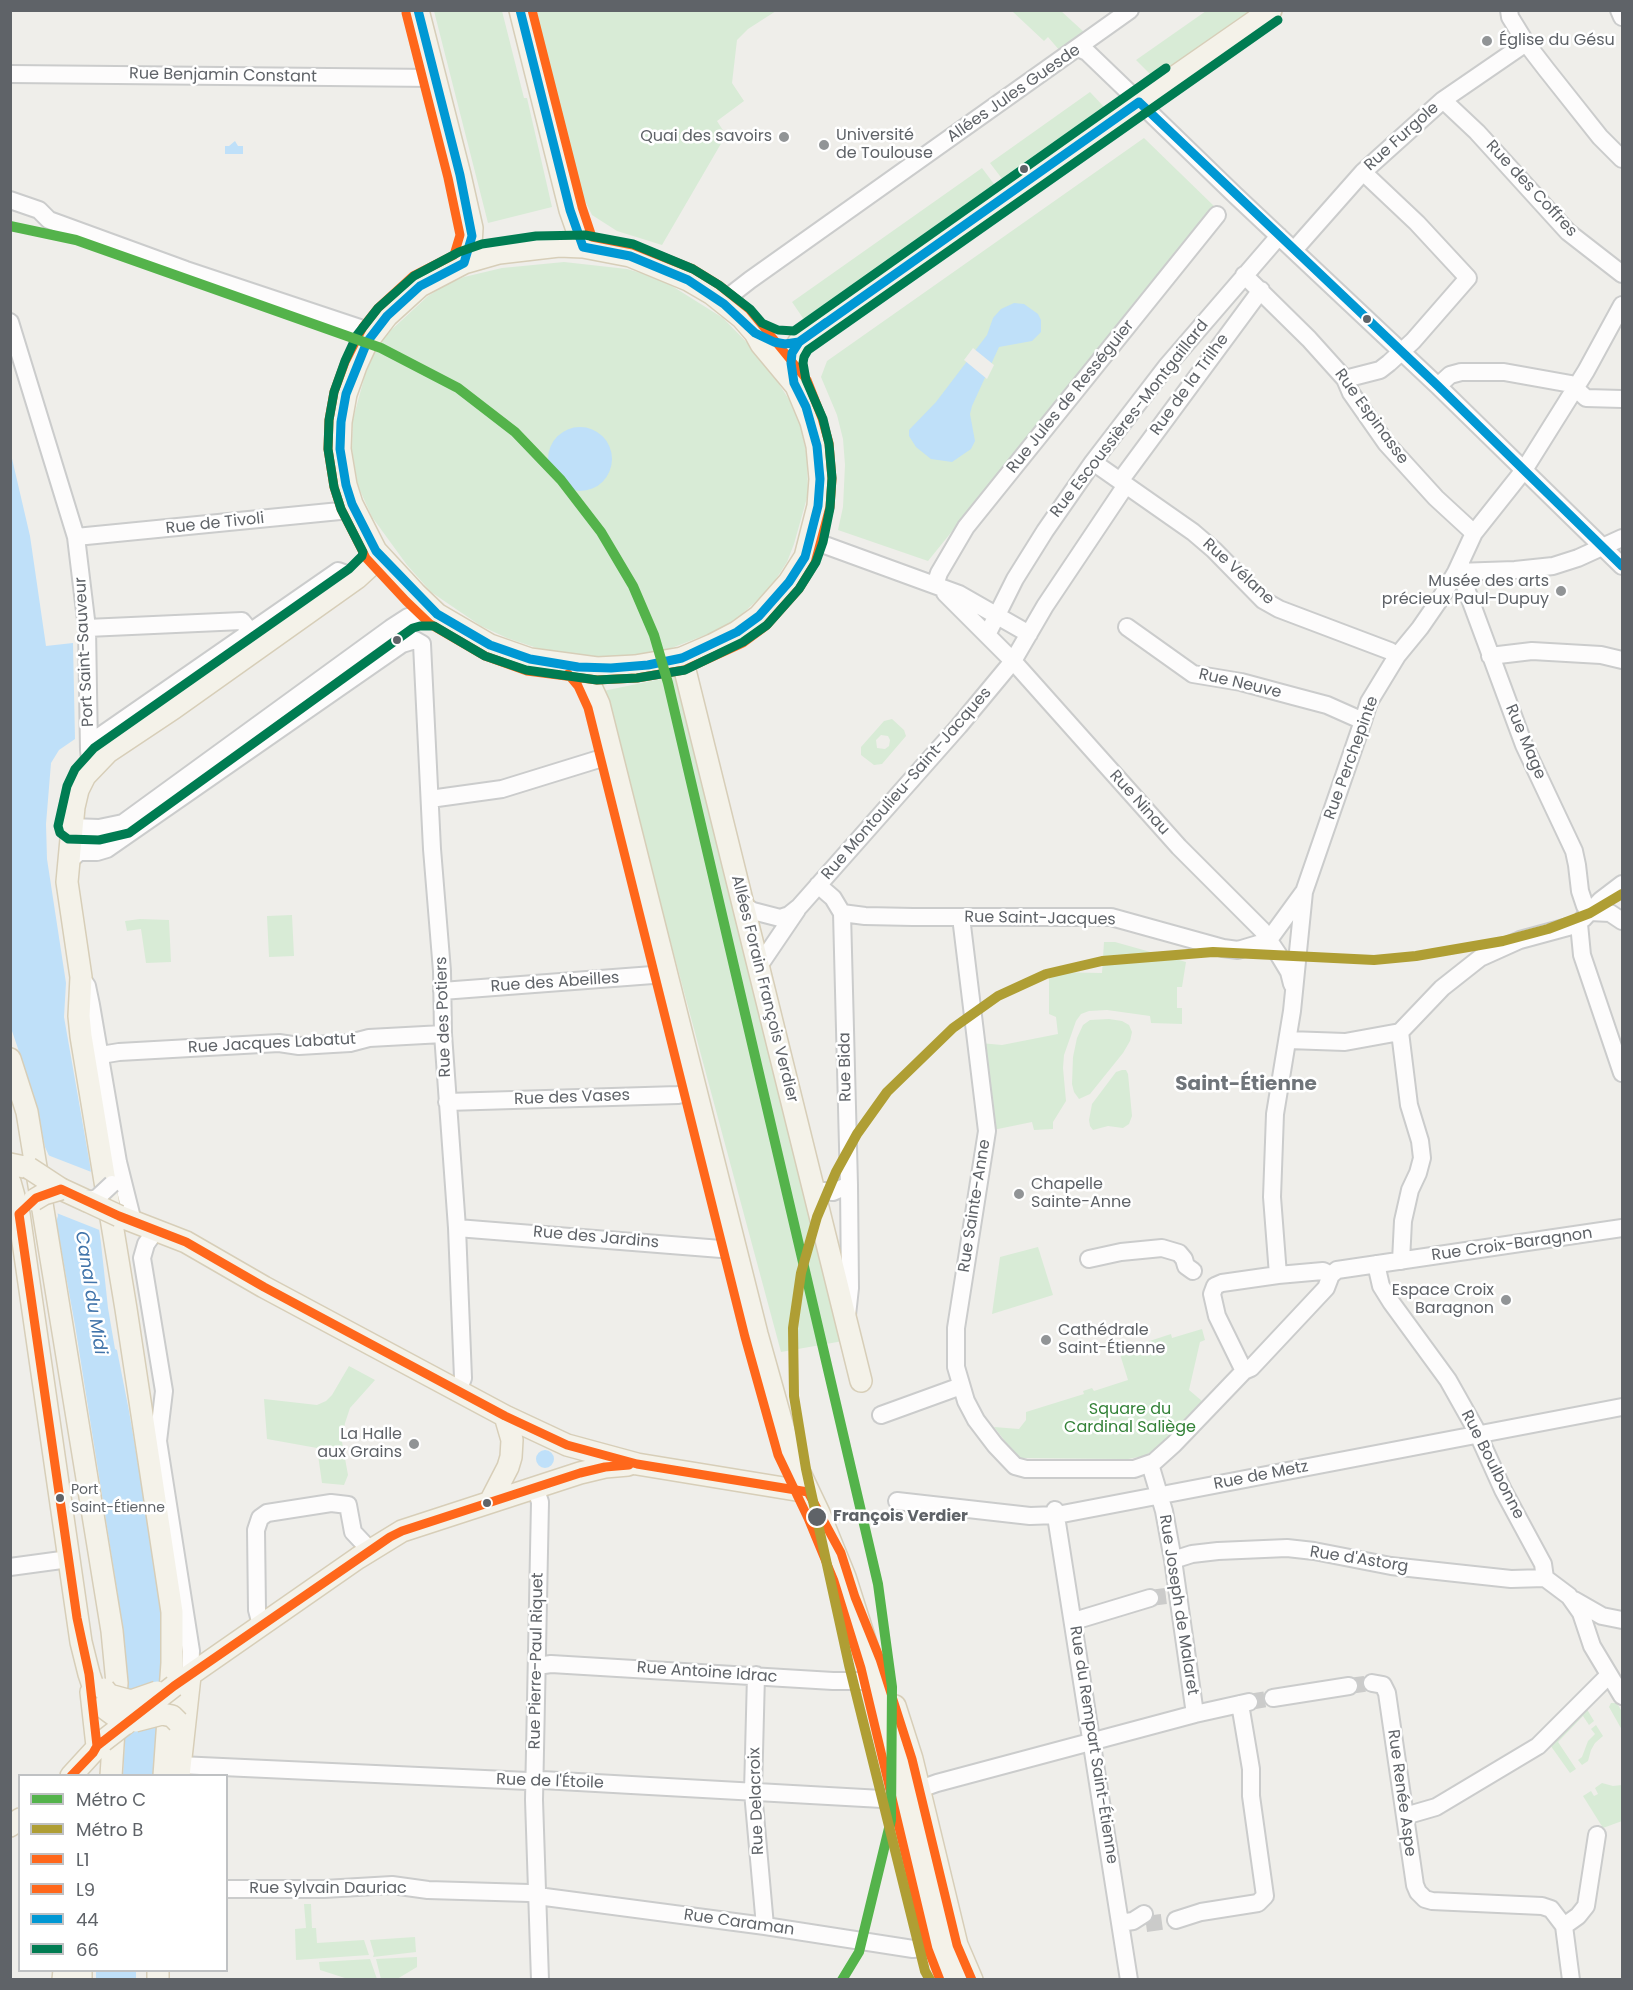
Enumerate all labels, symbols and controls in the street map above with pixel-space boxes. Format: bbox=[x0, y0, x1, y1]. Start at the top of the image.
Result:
place label: Église du Gésu bbox=[1499, 31, 1615, 51]
marker: Église du Gésu bbox=[1480, 34, 1494, 48]
street label: Allées Jules Guesde bbox=[944, 41, 1084, 147]
street label: Rue Benjamin Constant bbox=[129, 65, 317, 87]
street label: Rue Furgole bbox=[1361, 99, 1443, 175]
place label: Université de Toulouse bbox=[836, 126, 933, 164]
place label: Quai des savoirs bbox=[640, 127, 772, 147]
marker: Quai des savoirs bbox=[777, 130, 791, 144]
street label: Rue des Coffres bbox=[1481, 137, 1581, 241]
marker: Université de Toulouse bbox=[817, 138, 831, 152]
unlabelled marker bbox=[1018, 163, 1030, 175]
unlabelled marker bbox=[1361, 313, 1373, 325]
street label: Rue Escoussières-Montgaillard bbox=[1047, 316, 1213, 522]
street label: Rue Jules de Rességuier bbox=[1003, 317, 1139, 477]
street label: Rue de la Trilhe bbox=[1147, 330, 1233, 440]
street label: Rue Espinasse bbox=[1330, 366, 1412, 468]
street label: Rue de Tivoli bbox=[165, 509, 265, 539]
street label: Rue Vélane bbox=[1198, 535, 1278, 609]
place label: Musée des arts précieux Paul-Dupuy bbox=[1382, 572, 1549, 610]
street label: Port Saint-Sauveur bbox=[71, 577, 99, 727]
marker: Musée des arts précieux Paul-Dupuy bbox=[1554, 584, 1568, 598]
unlabelled marker bbox=[391, 634, 403, 646]
street label: Rue Neuve bbox=[1197, 665, 1283, 703]
street label: Rue Montoulieu-Saint-Jacques bbox=[818, 684, 996, 884]
street label: Rue Perchepinte bbox=[1321, 694, 1383, 822]
street label: Rue Mage bbox=[1501, 702, 1549, 782]
street label: Rue Ninau bbox=[1105, 767, 1173, 839]
street label: Allées Forain François Verdier bbox=[726, 873, 802, 1105]
street label: Rue Saint-Jacques bbox=[964, 908, 1116, 930]
street label: Rue des Potiers bbox=[432, 956, 456, 1078]
street label: Rue des Abeilles bbox=[490, 969, 620, 997]
street label: Rue Jacques Labatut bbox=[188, 1030, 356, 1058]
street label: Rue Bida bbox=[836, 1032, 856, 1102]
district label: Saint-Étienne bbox=[1175, 1073, 1317, 1097]
street label: Rue des Vases bbox=[514, 1086, 630, 1110]
street label: Rue Sainte-Anne bbox=[955, 1138, 995, 1274]
place label: Chapelle Sainte-Anne bbox=[1031, 1175, 1131, 1213]
marker: Chapelle Sainte-Anne bbox=[1012, 1187, 1026, 1201]
street label: Rue des Jardins bbox=[532, 1223, 660, 1253]
street label: Rue Croix-Baragnon bbox=[1430, 1224, 1594, 1266]
water label: Canal du Midi bbox=[70, 1230, 110, 1356]
place label: Espace Croix Baragnon bbox=[1392, 1281, 1494, 1319]
marker: Espace Croix Baragnon bbox=[1499, 1293, 1513, 1307]
place label: Cathédrale Saint-Étienne bbox=[1058, 1321, 1165, 1359]
marker: Cathédrale Saint-Étienne bbox=[1039, 1333, 1053, 1347]
park label: Square du Cardinal Saliège bbox=[1064, 1400, 1196, 1438]
street label: Rue Boulbonne bbox=[1456, 1407, 1528, 1523]
place label: La Halle aux Grains bbox=[317, 1425, 402, 1463]
marker: La Halle aux Grains bbox=[407, 1437, 421, 1451]
street label: Rue de Metz bbox=[1212, 1457, 1310, 1495]
place label: Port Saint-Étienne bbox=[71, 1482, 165, 1514]
marker: Port Saint-Étienne bbox=[54, 1492, 66, 1504]
unlabelled marker bbox=[481, 1497, 493, 1509]
marker: François Verdier bbox=[806, 1506, 828, 1528]
place label: François Verdier bbox=[833, 1507, 968, 1527]
street label: Rue Joseph de Malaret bbox=[1154, 1513, 1202, 1697]
street label: Rue d'Astorg bbox=[1308, 1543, 1410, 1577]
street label: Rue Pierre-Paul Riquet bbox=[526, 1572, 548, 1750]
street label: Rue du Rempart Saint-Étienne bbox=[1065, 1625, 1121, 1865]
street label: Rue Antoine Idrac bbox=[636, 1659, 778, 1687]
street label: Rue Renée Aspe bbox=[1383, 1728, 1419, 1858]
street label: Rue Delacroix bbox=[746, 1747, 768, 1855]
street label: Rue de l'Étoile bbox=[496, 1771, 604, 1793]
legend bbox=[18, 1774, 228, 1972]
text: Métro C bbox=[76, 1787, 146, 1812]
text: Métro B bbox=[76, 1817, 143, 1842]
text: L1 bbox=[76, 1847, 90, 1872]
text: L9 bbox=[76, 1877, 95, 1902]
street label: Rue Sylvain Dauriac bbox=[249, 1879, 407, 1899]
street label: Rue Caraman bbox=[682, 1906, 796, 1940]
text: 44 bbox=[76, 1907, 99, 1932]
text: 66 bbox=[76, 1937, 99, 1962]

